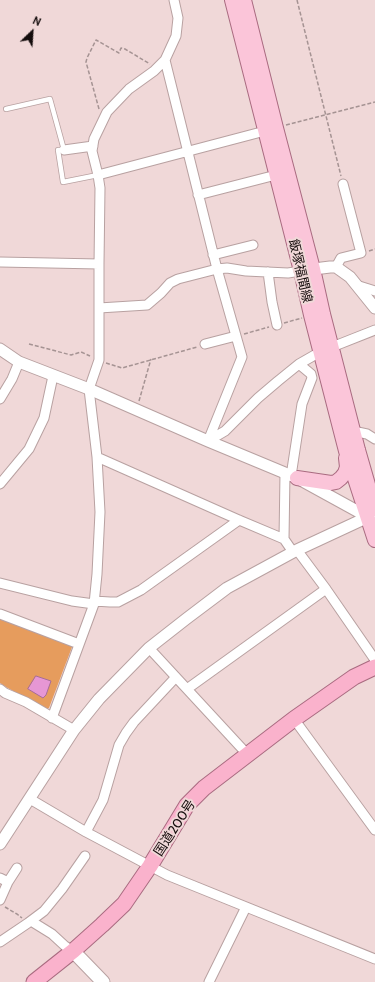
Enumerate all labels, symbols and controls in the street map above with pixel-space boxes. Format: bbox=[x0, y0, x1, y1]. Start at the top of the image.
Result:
north arrow bbox=[12, 12, 52, 52]
text: N bbox=[31, 13, 44, 29]
street label: 飯塚福間線 bbox=[285, 238, 315, 304]
street label: 国道200号 bbox=[151, 797, 199, 859]

